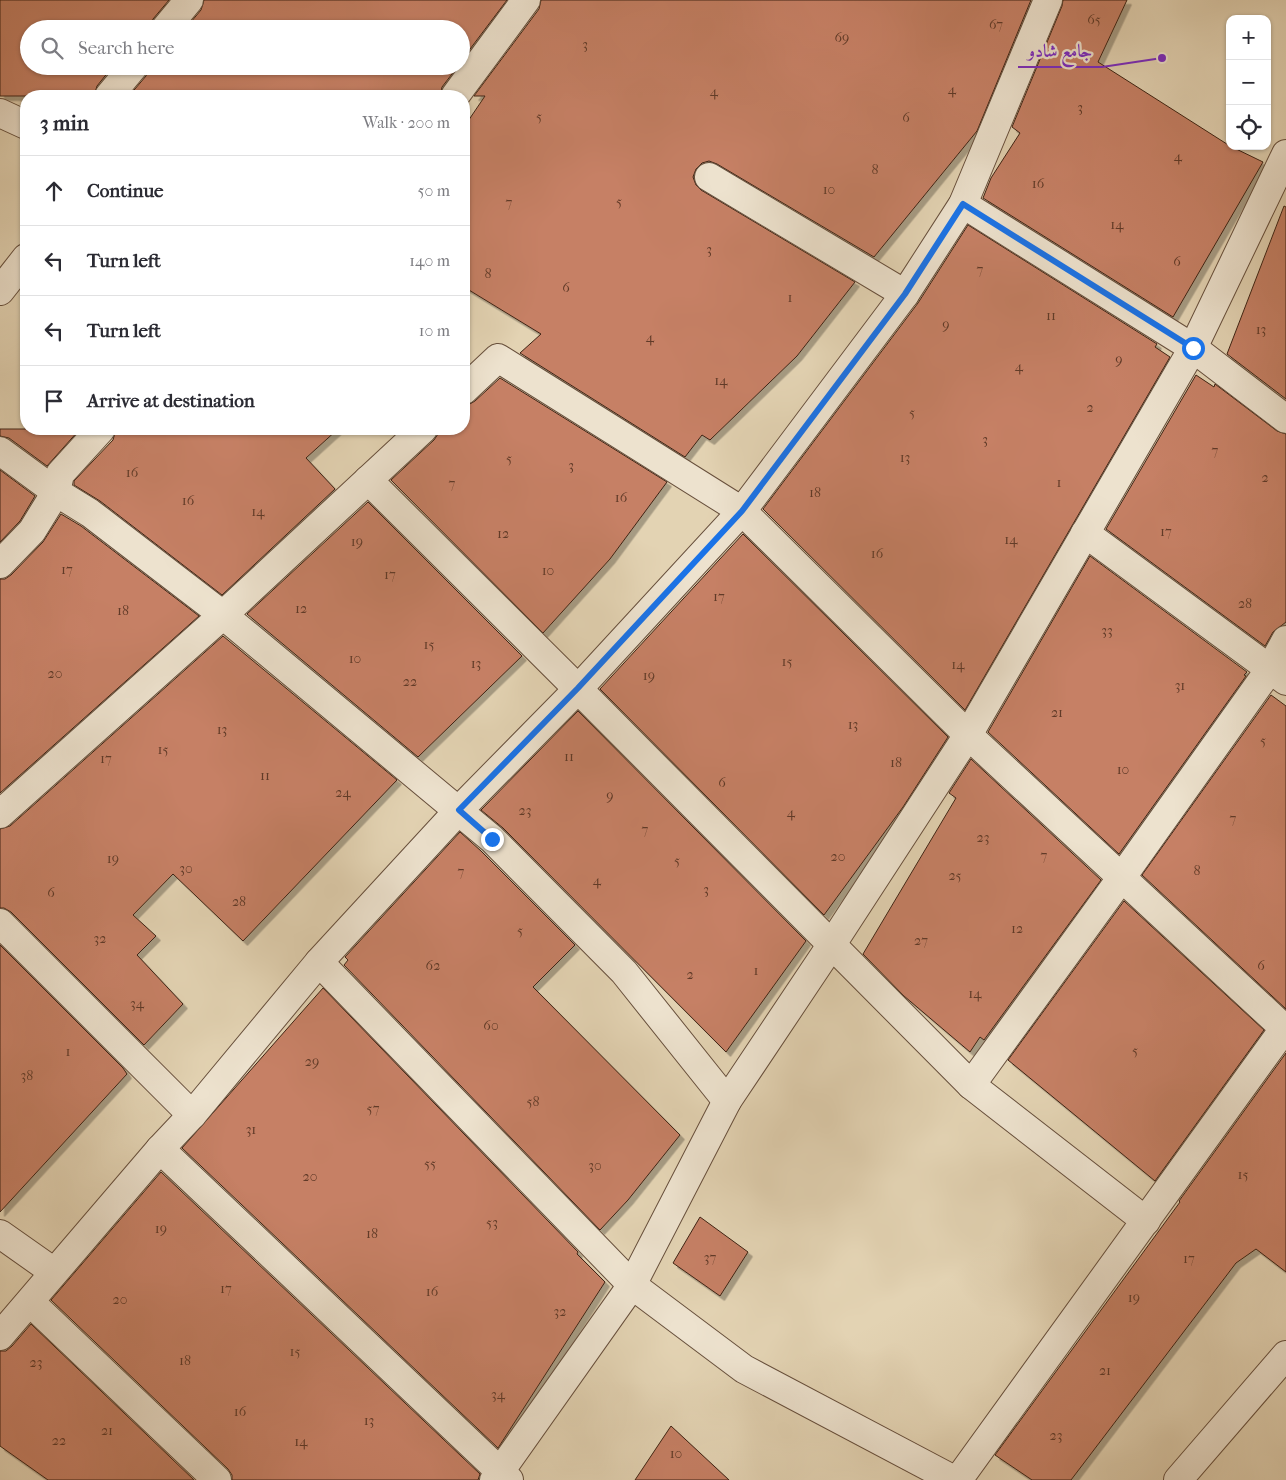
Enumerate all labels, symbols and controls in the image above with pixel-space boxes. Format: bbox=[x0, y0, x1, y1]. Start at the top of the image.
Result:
house number: 65 bbox=[1087, 11, 1101, 28]
map controls bbox=[1226, 15, 1271, 150]
button: + bbox=[1226, 15, 1271, 60]
house number: 67 bbox=[989, 16, 1003, 33]
search box bbox=[20, 20, 470, 75]
house number: 69 bbox=[835, 29, 849, 46]
icon: search bbox=[38, 34, 66, 62]
callout: جامع شادو bbox=[1018, 34, 1102, 67]
house number: 3 bbox=[582, 36, 588, 53]
text: Search here bbox=[78, 37, 174, 59]
text: جامع شادو bbox=[1026, 41, 1092, 68]
button: − bbox=[1226, 60, 1271, 105]
house number: 4 bbox=[948, 81, 957, 98]
house number: 4 bbox=[710, 83, 719, 100]
house number: 3 bbox=[1077, 99, 1083, 116]
button: locate bbox=[1226, 105, 1271, 150]
house number: 5 bbox=[536, 108, 542, 125]
house number: 6 bbox=[902, 109, 910, 126]
text: 3 min bbox=[40, 111, 89, 135]
text: Walk · 200 m bbox=[363, 113, 450, 132]
house number: 4 bbox=[1174, 148, 1183, 165]
house number: 8 bbox=[871, 161, 879, 178]
house number: 16 bbox=[1032, 175, 1045, 192]
icon: ahead bbox=[40, 177, 68, 205]
text: Continue bbox=[87, 180, 163, 202]
text: 50 m bbox=[418, 181, 450, 200]
house number: 10 bbox=[823, 181, 835, 198]
house number: 5 bbox=[616, 193, 622, 210]
house number: 7 bbox=[506, 194, 513, 211]
house number: 14 bbox=[1110, 216, 1124, 233]
house number: 3 bbox=[706, 241, 712, 258]
icon: left bbox=[40, 247, 68, 275]
text: Turn left bbox=[87, 250, 161, 272]
text: 140 m bbox=[409, 251, 450, 270]
house number: 6 bbox=[1173, 253, 1181, 270]
house number: 7 bbox=[977, 261, 984, 278]
house number: 8 bbox=[484, 265, 492, 282]
house number: 6 bbox=[562, 279, 570, 296]
house number: 1 bbox=[788, 289, 793, 306]
house number: 11 bbox=[1046, 307, 1056, 324]
house number: 9 bbox=[942, 316, 950, 333]
icon: left bbox=[40, 317, 68, 345]
text: Turn left bbox=[87, 320, 161, 342]
text: 10 m bbox=[419, 321, 450, 340]
house number: 13 bbox=[1256, 321, 1266, 338]
house number: 4 bbox=[646, 329, 655, 346]
route start bbox=[1182, 337, 1205, 360]
house number: 9 bbox=[1115, 351, 1123, 368]
house number: 4 bbox=[1015, 358, 1024, 375]
house number: 14 bbox=[714, 372, 728, 389]
icon: arrive bbox=[40, 387, 68, 415]
text: Arrive at destination bbox=[87, 390, 255, 412]
house number: 2 bbox=[1086, 399, 1094, 416]
house number: 5 bbox=[909, 404, 915, 421]
house number: 3 bbox=[982, 431, 988, 448]
house number: 7 bbox=[1212, 442, 1219, 459]
house number: 13 bbox=[900, 449, 910, 466]
house number: 5 bbox=[506, 450, 512, 467]
house number: 3 bbox=[568, 457, 574, 474]
house number: 16 bbox=[126, 464, 139, 481]
house number: 2 bbox=[1261, 469, 1269, 486]
house number: 1 bbox=[1057, 474, 1062, 491]
house number: 7 bbox=[449, 475, 456, 492]
house number: 18 bbox=[809, 484, 821, 501]
house number: 16 bbox=[615, 489, 628, 506]
house number: 16 bbox=[182, 492, 195, 509]
house number: 14 bbox=[251, 503, 265, 520]
house number: 17 bbox=[1160, 523, 1172, 540]
house number: 12 bbox=[497, 525, 509, 542]
house number: 14 bbox=[1004, 531, 1018, 548]
house number: 19 bbox=[351, 533, 363, 550]
house number: 16 bbox=[871, 545, 884, 562]
house number: 17 bbox=[61, 561, 73, 578]
house number: 10 bbox=[542, 562, 554, 579]
house number: 17 bbox=[384, 566, 396, 583]
house number: 17 bbox=[713, 588, 725, 605]
house number: 28 bbox=[1238, 595, 1252, 612]
house number: 12 bbox=[295, 600, 307, 617]
house number: 18 bbox=[117, 602, 129, 619]
house number: 33 bbox=[1101, 622, 1113, 639]
house number: 15 bbox=[424, 636, 435, 653]
house number: 10 bbox=[349, 650, 361, 667]
house number: 15 bbox=[782, 653, 793, 670]
house number: 13 bbox=[471, 655, 481, 672]
house number: 14 bbox=[951, 656, 965, 673]
house number: 20 bbox=[48, 665, 62, 682]
house number: 19 bbox=[643, 667, 655, 684]
house number: 22 bbox=[403, 673, 417, 690]
house number: 31 bbox=[1175, 677, 1185, 694]
house number: 21 bbox=[1051, 704, 1063, 721]
house number: 13 bbox=[848, 716, 858, 733]
house number: 13 bbox=[217, 721, 227, 738]
house number: 5 bbox=[1260, 732, 1266, 749]
house number: 15 bbox=[158, 741, 169, 758]
house number: 11 bbox=[564, 748, 574, 765]
house number: 17 bbox=[100, 750, 112, 767]
house number: 18 bbox=[890, 754, 902, 771]
house number: 10 bbox=[1117, 761, 1129, 778]
house number: 11 bbox=[260, 767, 270, 784]
house number: 6 bbox=[718, 774, 726, 791]
house number: 24 bbox=[335, 784, 351, 801]
house number: 9 bbox=[606, 787, 614, 804]
house number: 23 bbox=[519, 802, 531, 819]
house number: 4 bbox=[787, 804, 796, 821]
house number: 7 bbox=[1230, 810, 1237, 827]
house number: 7 bbox=[642, 821, 649, 838]
route end bbox=[481, 828, 504, 851]
house number: 23 bbox=[977, 829, 989, 846]
house number: 7 bbox=[1041, 847, 1048, 864]
house number: 20 bbox=[831, 848, 845, 865]
house number: 19 bbox=[107, 850, 119, 867]
house number: 5 bbox=[674, 852, 680, 869]
house number: 30 bbox=[179, 860, 193, 877]
house number: 8 bbox=[1193, 862, 1201, 879]
house number: 7 bbox=[458, 863, 465, 880]
house number: 25 bbox=[948, 867, 962, 884]
house number: 4 bbox=[593, 872, 602, 889]
house number: 3 bbox=[703, 881, 709, 898]
house number: 6 bbox=[47, 884, 55, 901]
house number: 28 bbox=[232, 893, 246, 910]
house number: 12 bbox=[1011, 920, 1023, 937]
house number: 5 bbox=[517, 922, 523, 939]
house number: 32 bbox=[94, 930, 106, 947]
house number: 27 bbox=[914, 932, 928, 949]
house number: 62 bbox=[426, 957, 440, 974]
house number: 6 bbox=[1257, 957, 1265, 974]
house number: 1 bbox=[754, 962, 759, 979]
house number: 2 bbox=[686, 966, 694, 983]
house number: 14 bbox=[968, 985, 982, 1002]
house number: 34 bbox=[130, 995, 145, 1012]
house number: 60 bbox=[483, 1017, 499, 1034]
house number: 5 bbox=[1132, 1042, 1138, 1059]
house number: 1 bbox=[66, 1043, 71, 1060]
house number: 29 bbox=[305, 1053, 319, 1070]
house number: 38 bbox=[21, 1067, 33, 1084]
house number: 58 bbox=[526, 1093, 540, 1110]
house number: 57 bbox=[367, 1100, 380, 1117]
house number: 31 bbox=[246, 1121, 256, 1138]
house number: 55 bbox=[424, 1155, 436, 1172]
house number: 30 bbox=[588, 1157, 602, 1174]
house number: 15 bbox=[1238, 1166, 1249, 1183]
house number: 20 bbox=[303, 1168, 317, 1185]
house number: 53 bbox=[486, 1214, 498, 1231]
house number: 19 bbox=[155, 1220, 167, 1237]
house number: 18 bbox=[366, 1225, 378, 1242]
house number: 37 bbox=[704, 1249, 716, 1266]
house number: 17 bbox=[1183, 1250, 1195, 1267]
house number: 17 bbox=[220, 1280, 232, 1297]
house number: 16 bbox=[426, 1283, 439, 1300]
house number: 19 bbox=[1128, 1289, 1140, 1306]
house number: 20 bbox=[113, 1291, 127, 1308]
house number: 32 bbox=[554, 1303, 566, 1320]
house number: 15 bbox=[290, 1343, 301, 1360]
house number: 18 bbox=[179, 1352, 191, 1369]
house number: 23 bbox=[30, 1354, 42, 1371]
house number: 21 bbox=[1099, 1362, 1111, 1379]
house number: 34 bbox=[491, 1386, 506, 1403]
house number: 16 bbox=[234, 1403, 247, 1420]
house number: 13 bbox=[364, 1412, 374, 1429]
house number: 21 bbox=[101, 1422, 113, 1439]
house number: 23 bbox=[1050, 1427, 1062, 1444]
house number: 22 bbox=[52, 1432, 66, 1449]
house number: 14 bbox=[294, 1433, 308, 1450]
house number: 10 bbox=[670, 1445, 682, 1462]

